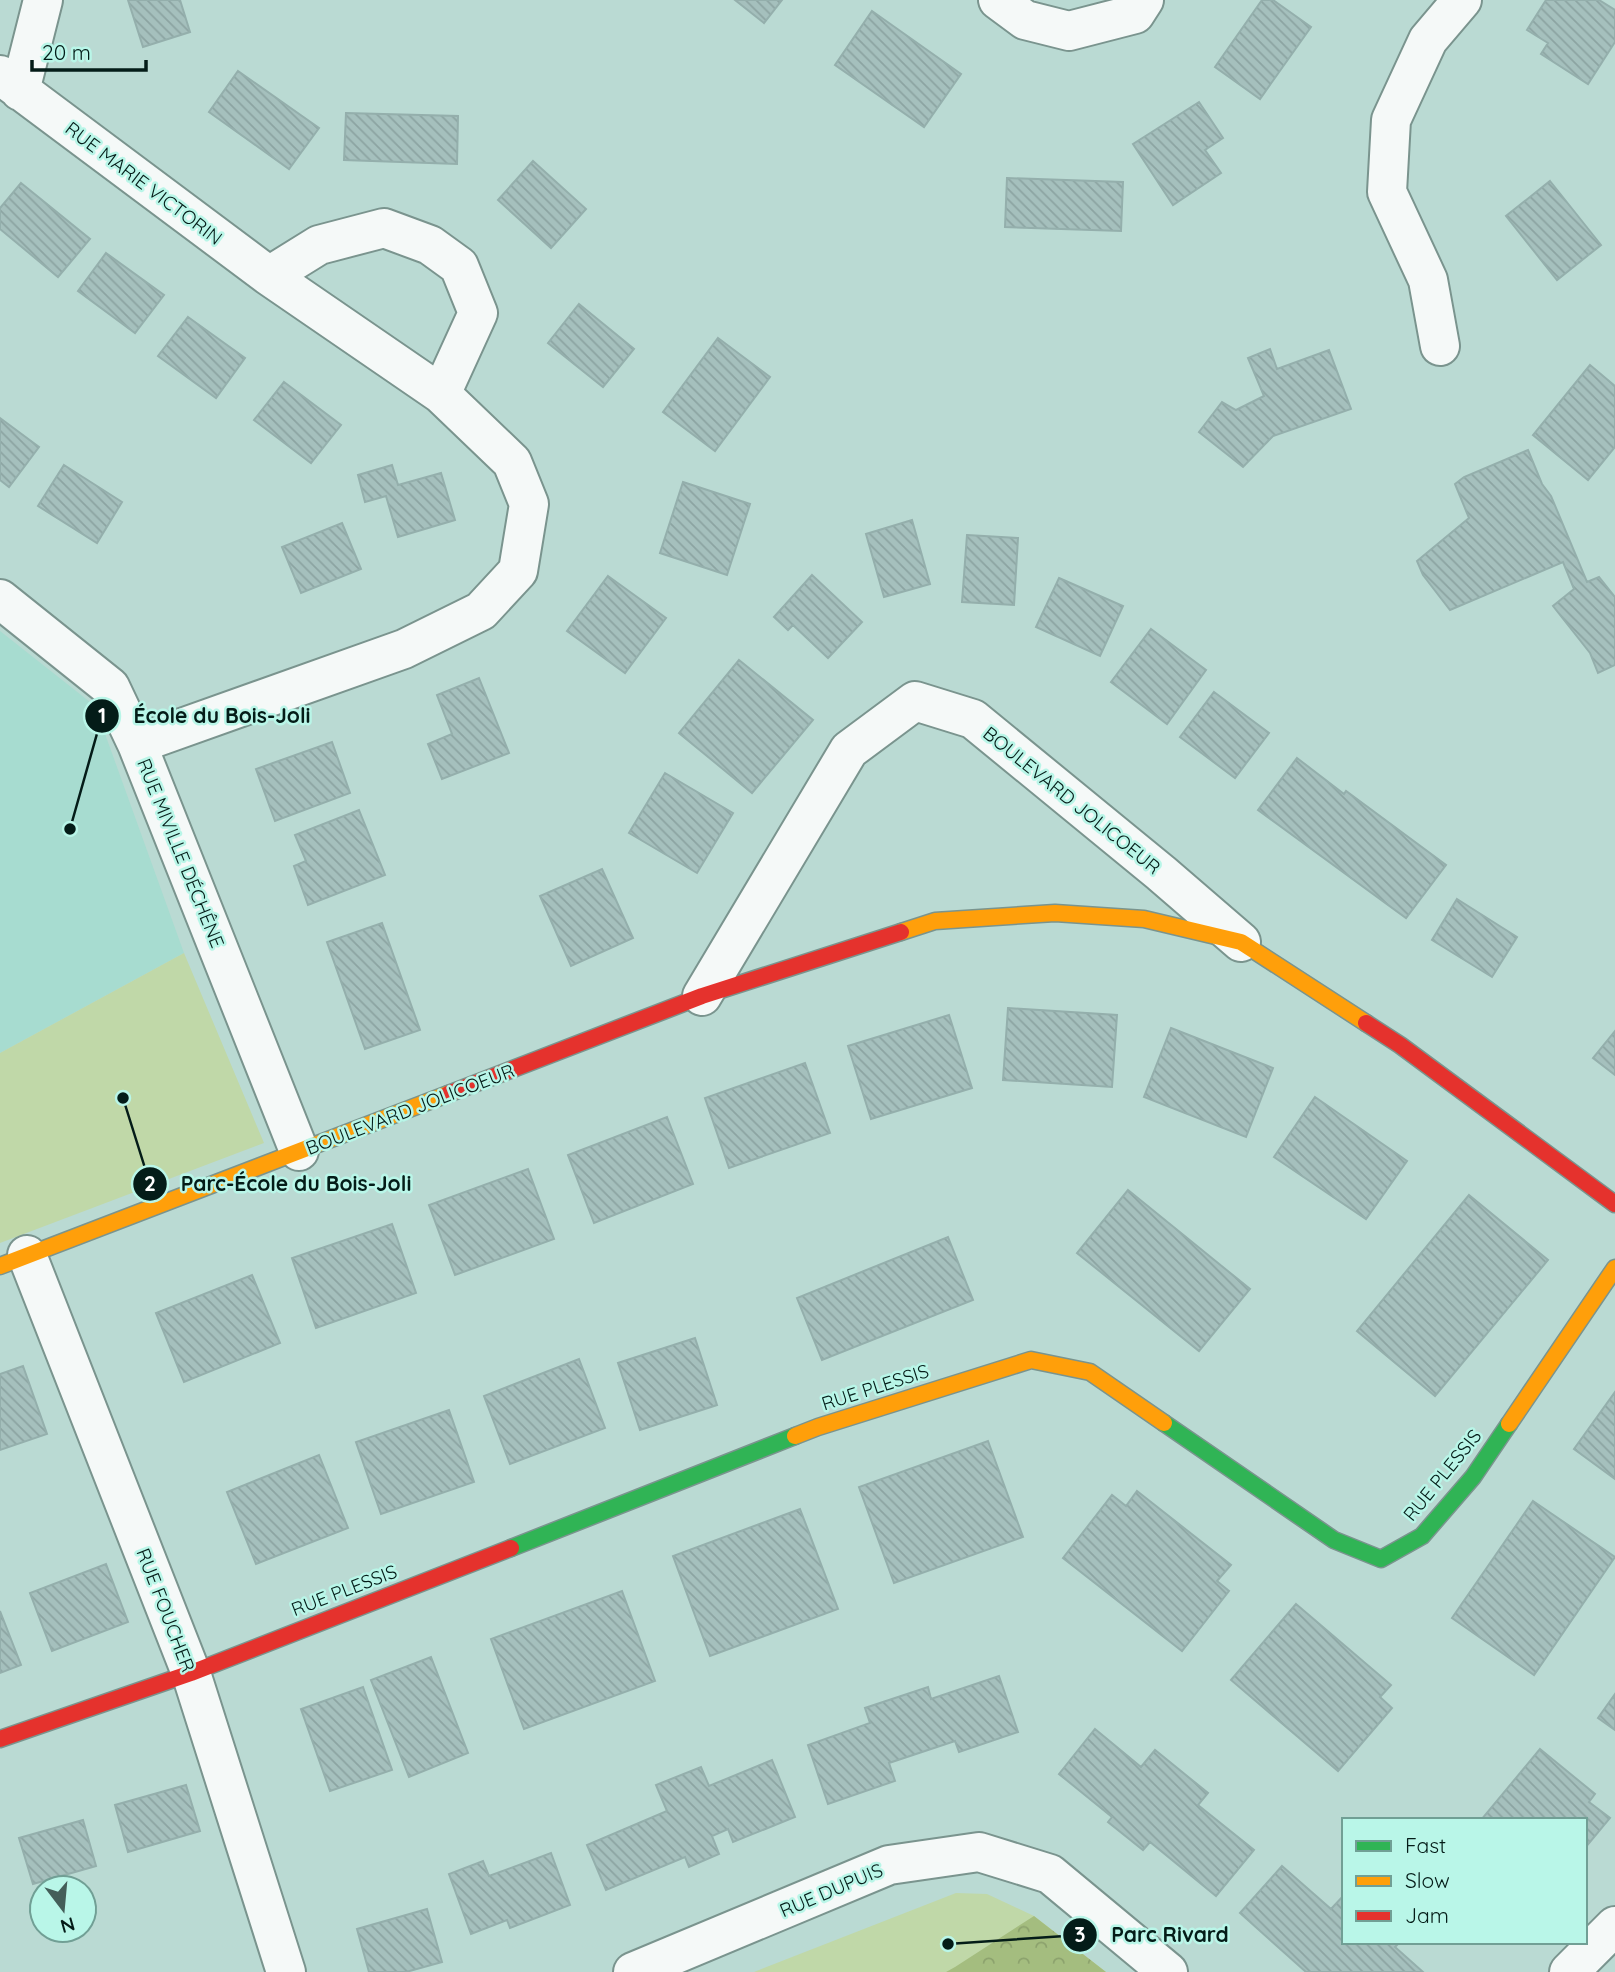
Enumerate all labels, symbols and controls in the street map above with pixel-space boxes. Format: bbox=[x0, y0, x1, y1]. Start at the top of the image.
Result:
scale bar bbox=[32, 28, 145, 72]
text: 20 m bbox=[42, 39, 91, 65]
street label: RUE MARIE VICTORIN bbox=[61, 116, 227, 250]
callout: École du Bois-Joli bbox=[85, 695, 325, 737]
text: 1 bbox=[98, 702, 106, 728]
text: École du Bois-Joli bbox=[133, 702, 311, 728]
street label: BOULEVARD JOLICOEUR bbox=[978, 721, 1166, 879]
street label: RUE MIVILLE DÉCHÊNE bbox=[132, 755, 230, 951]
street label: BOULEVARD JOLICOEUR bbox=[302, 1058, 518, 1160]
callout: Parc-École du Bois-Joli bbox=[132, 1163, 426, 1205]
text: 2 bbox=[144, 1170, 156, 1196]
text: Parc-École du Bois-Joli bbox=[181, 1170, 411, 1196]
street label: RUE PLESSIS bbox=[818, 1358, 932, 1416]
street label: RUE PLESSIS bbox=[1398, 1424, 1486, 1526]
street label: RUE FOUCHER bbox=[131, 1545, 201, 1675]
street label: RUE PLESSIS bbox=[288, 1559, 400, 1621]
legend bbox=[1342, 1818, 1587, 1944]
text: Fast bbox=[1405, 1832, 1446, 1858]
street label: RUE DUPUIS bbox=[776, 1858, 886, 1922]
text: Slow bbox=[1405, 1867, 1450, 1893]
north arrow bbox=[28, 1874, 98, 1944]
text: Jam bbox=[1405, 1902, 1449, 1928]
text: N bbox=[58, 1912, 78, 1939]
callout: Parc Rivard bbox=[1062, 1914, 1243, 1956]
text: 3 bbox=[1074, 1921, 1086, 1947]
text: Parc Rivard bbox=[1111, 1921, 1229, 1947]

